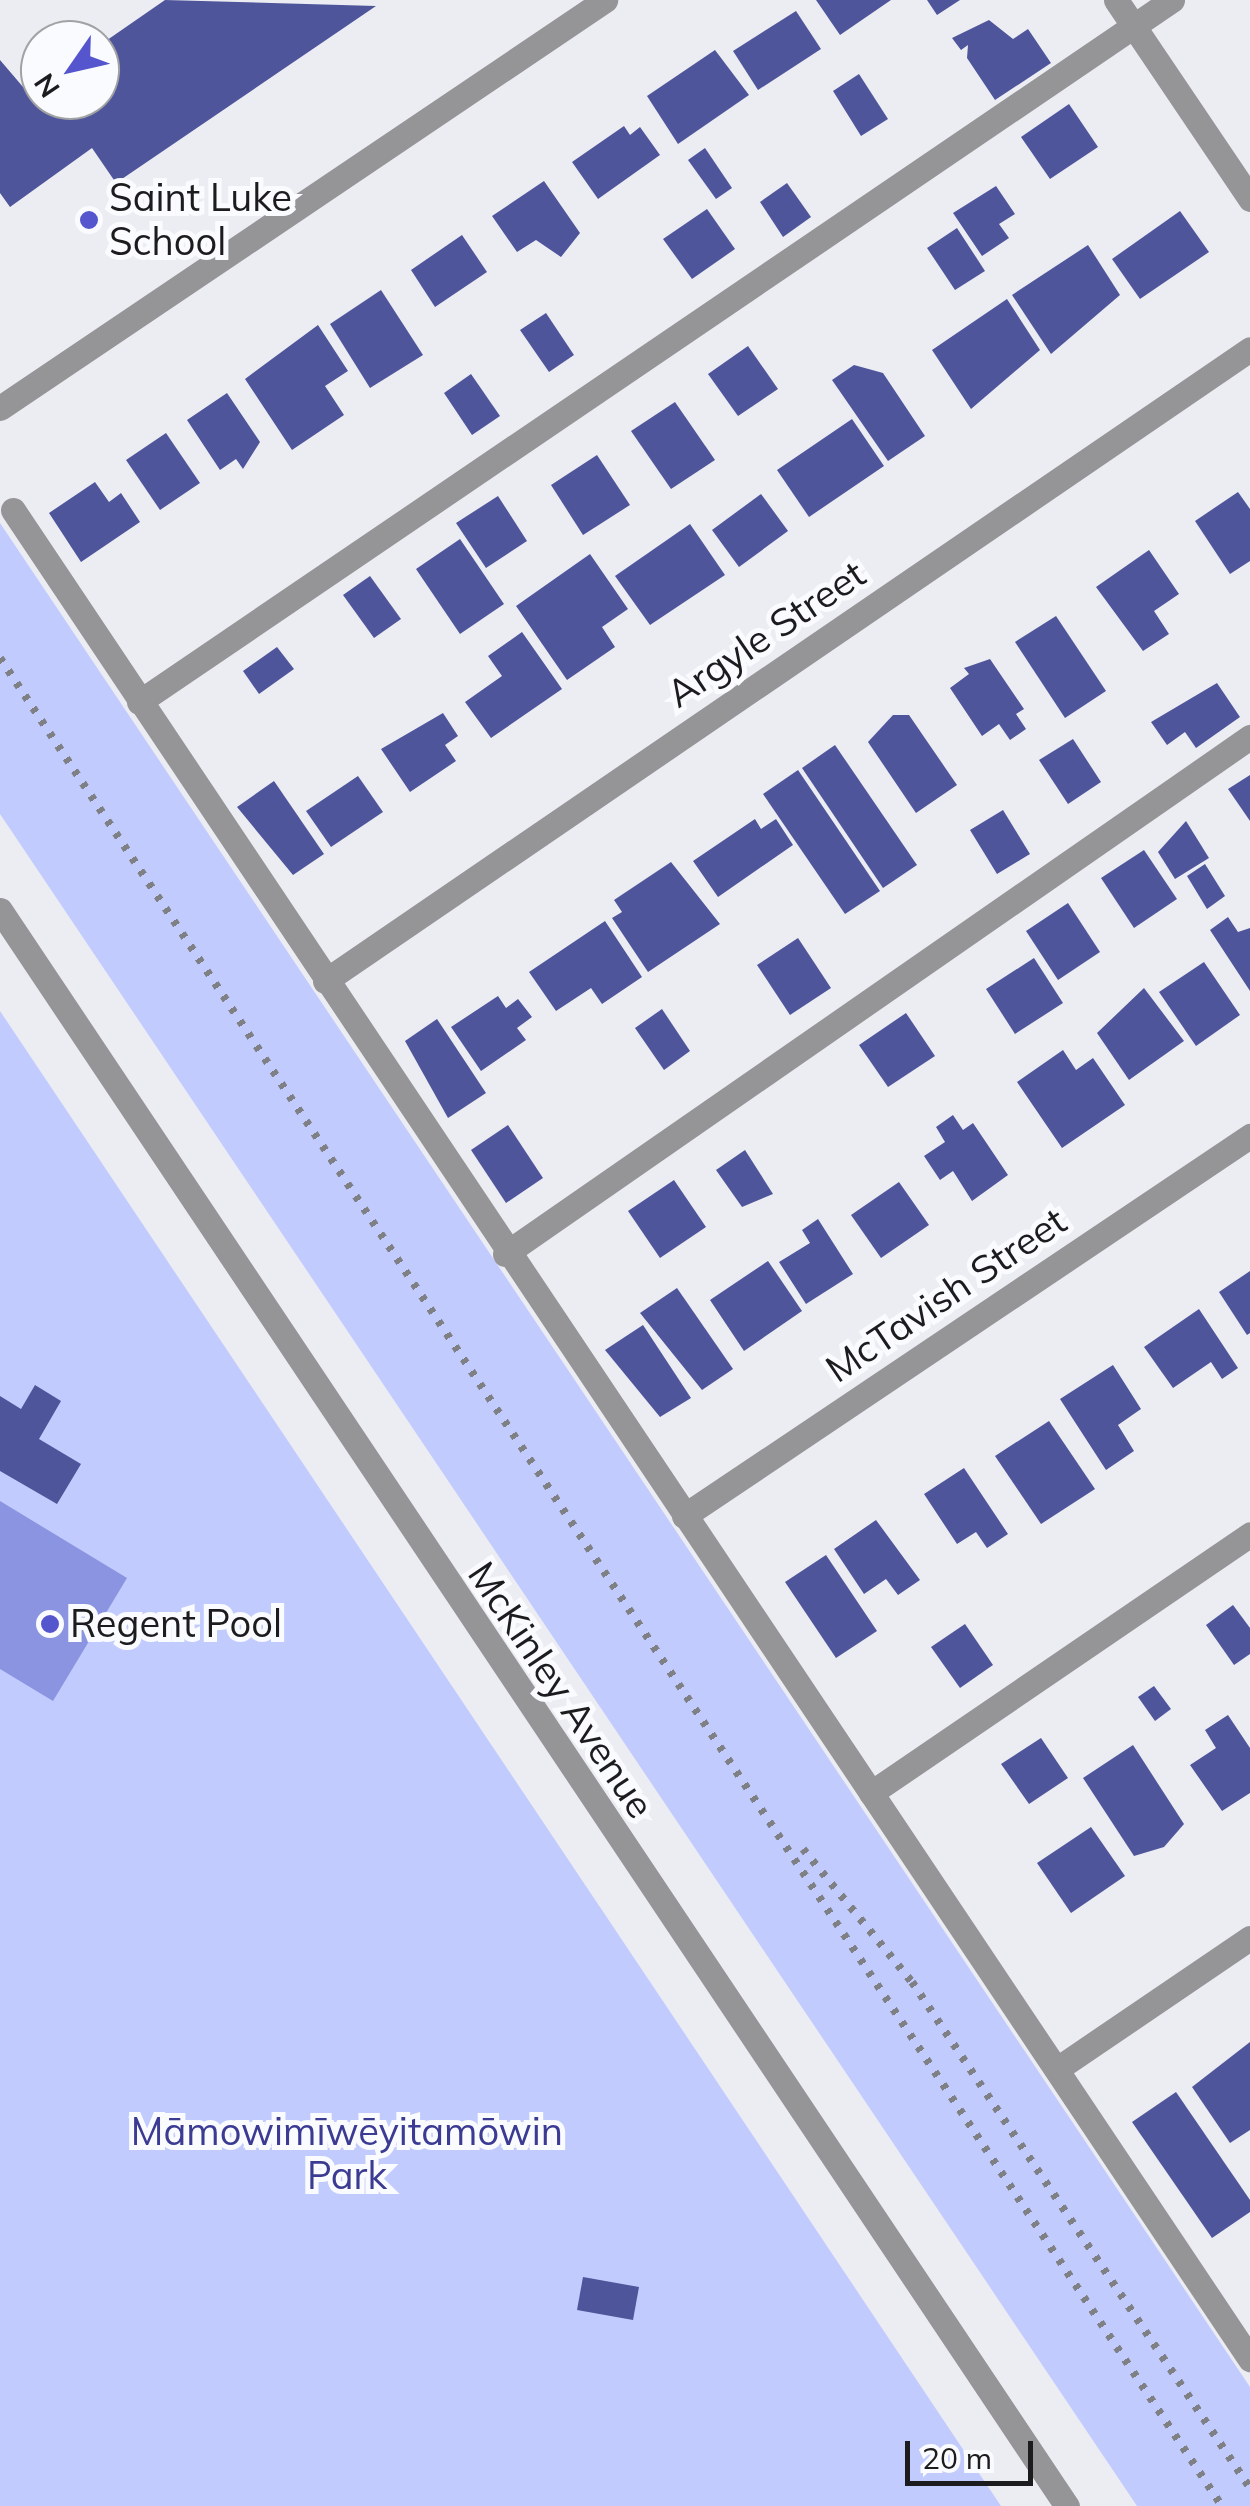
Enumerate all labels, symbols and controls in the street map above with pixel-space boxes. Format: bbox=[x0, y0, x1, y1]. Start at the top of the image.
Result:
north arrow bbox=[20, 20, 120, 120]
text: N bbox=[26, 67, 67, 104]
place label: Saint Luke School bbox=[109, 175, 292, 264]
marker: Saint Luke School bbox=[78, 209, 100, 231]
street label: Argyle Street bbox=[658, 551, 874, 717]
street label: McTavish Street bbox=[817, 1198, 1075, 1392]
street label: McKinley Avenue bbox=[459, 1553, 663, 1827]
place label: Regent Pool bbox=[70, 1601, 282, 1647]
marker: Regent Pool bbox=[39, 1613, 61, 1635]
park label: Māmowimīwēyitamōwin Park bbox=[131, 2109, 563, 2198]
scale bar bbox=[910, 2421, 1038, 2483]
text: 20 m bbox=[922, 2439, 992, 2477]

